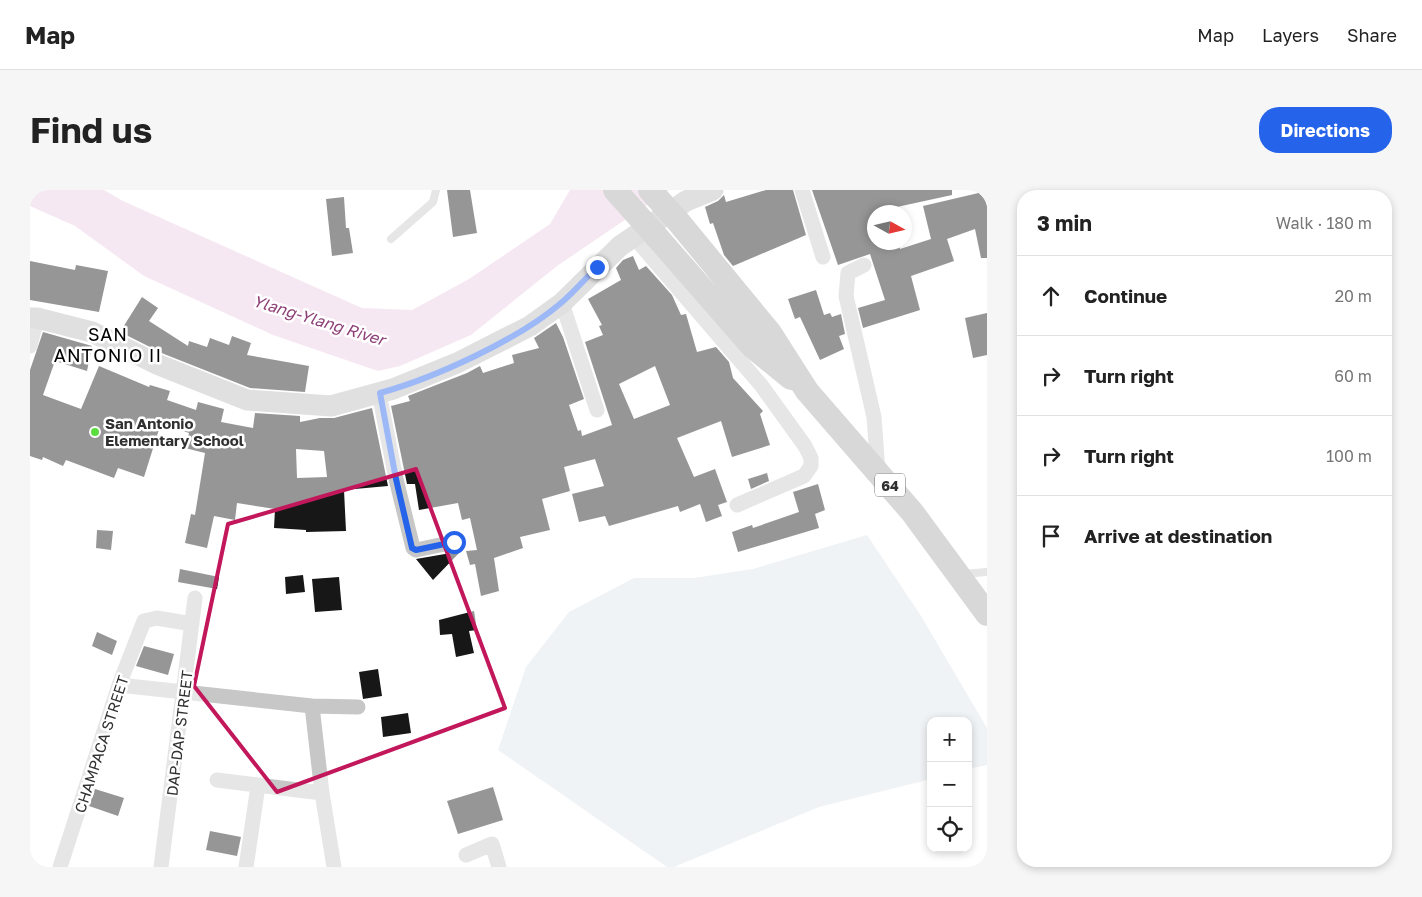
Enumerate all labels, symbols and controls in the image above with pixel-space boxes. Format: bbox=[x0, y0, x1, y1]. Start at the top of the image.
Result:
text: Map bbox=[25, 20, 75, 49]
text: Map bbox=[1197, 24, 1234, 46]
text: Layers bbox=[1262, 24, 1319, 46]
text: Share bbox=[1347, 24, 1397, 46]
button: Directions bbox=[1259, 107, 1392, 153]
text: Find us bbox=[30, 109, 152, 151]
north arrow bbox=[867, 205, 912, 250]
text: 3 min bbox=[1037, 210, 1092, 236]
text: Walk · 180 m bbox=[1276, 213, 1372, 233]
route end bbox=[586, 256, 609, 279]
icon: ahead bbox=[1037, 282, 1065, 310]
text: Continue bbox=[1084, 284, 1167, 307]
text: 20 m bbox=[1335, 286, 1372, 306]
water label: Ylang-Ylang River bbox=[251, 290, 390, 350]
district label: SAN ANTONIO II bbox=[54, 323, 162, 366]
icon: right bbox=[1037, 362, 1065, 390]
text: Turn right bbox=[1084, 364, 1174, 387]
text: 60 m bbox=[1334, 366, 1372, 386]
place label: San Antonio Elementary School bbox=[105, 414, 244, 449]
marker: San Antonio Elementary School bbox=[89, 426, 101, 438]
icon: right bbox=[1037, 442, 1065, 470]
text: Turn right bbox=[1084, 444, 1174, 467]
text: 100 m bbox=[1326, 446, 1372, 466]
road number: 64 bbox=[875, 474, 905, 496]
icon: arrive bbox=[1037, 522, 1065, 550]
text: Arrive at destination bbox=[1084, 524, 1272, 547]
route start bbox=[443, 531, 466, 554]
street label: DAP-DAP STREET bbox=[162, 669, 196, 797]
street label: CHAMPACA STREET bbox=[70, 673, 132, 815]
map controls bbox=[927, 717, 972, 852]
button: + bbox=[927, 717, 972, 762]
button: − bbox=[927, 762, 972, 807]
button: locate bbox=[927, 807, 972, 852]

